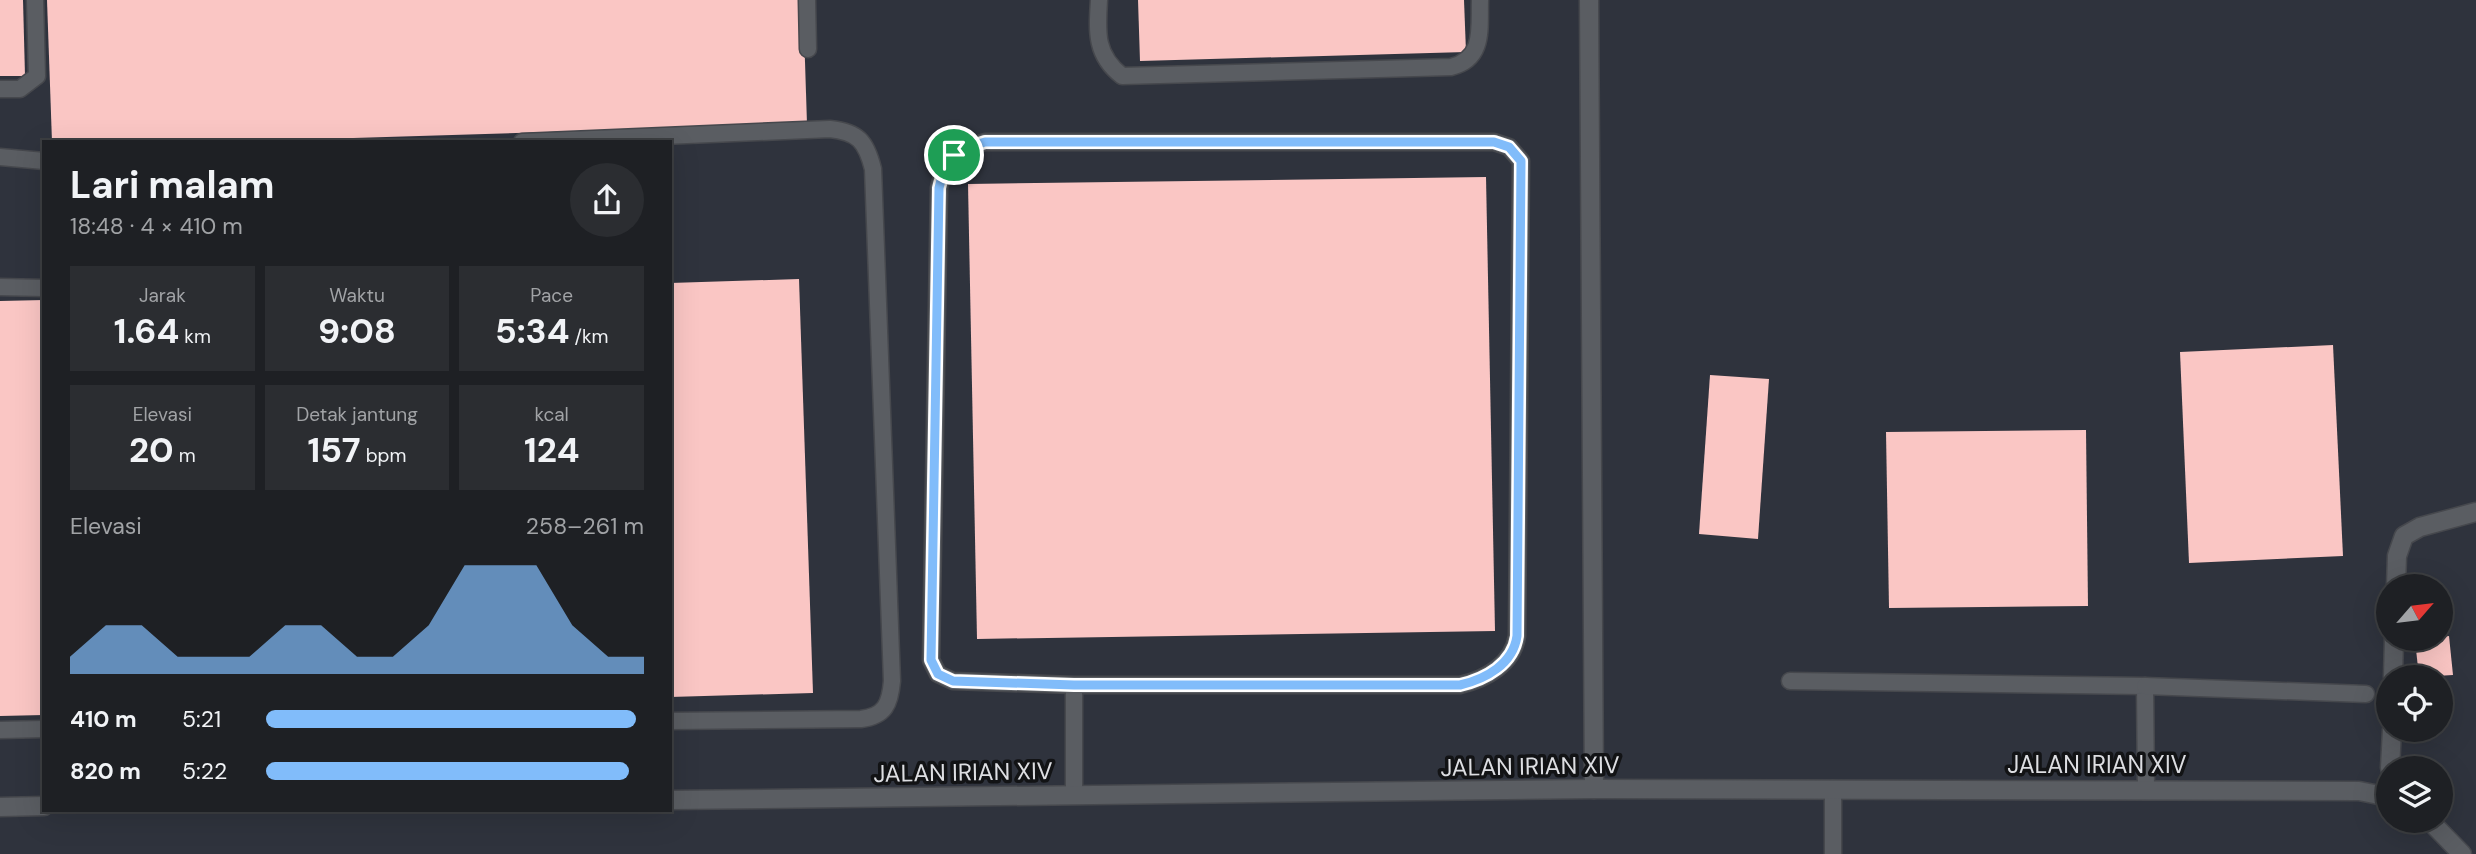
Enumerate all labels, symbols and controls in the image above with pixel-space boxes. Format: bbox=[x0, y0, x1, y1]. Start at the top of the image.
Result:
pin bbox=[924, 125, 984, 185]
icon: arrive bbox=[935, 136, 973, 174]
text: Lari malam bbox=[70, 160, 275, 210]
button: share bbox=[570, 163, 644, 237]
text: 18:48 · 4 × 410 m bbox=[70, 211, 243, 241]
text: Jarak bbox=[139, 283, 186, 308]
text: Waktu bbox=[329, 283, 385, 308]
text: Pace bbox=[530, 283, 573, 308]
text: 1.64 bbox=[114, 308, 179, 354]
text: 9:08 bbox=[318, 308, 396, 354]
text: 5:34 bbox=[495, 308, 569, 354]
text: km bbox=[179, 324, 211, 349]
text: /km bbox=[569, 324, 608, 349]
text: Elevasi bbox=[133, 402, 192, 427]
text: Detak jantung bbox=[296, 402, 418, 427]
text: kcal bbox=[534, 402, 569, 427]
text: 20 bbox=[129, 427, 174, 473]
text: 157 bbox=[308, 427, 361, 473]
text: 124 bbox=[524, 427, 579, 473]
text: m bbox=[174, 443, 196, 468]
text: bpm bbox=[361, 443, 406, 468]
text: Elevasi bbox=[70, 511, 142, 541]
text: 258–261 m bbox=[526, 511, 644, 541]
north arrow bbox=[2376, 574, 2454, 651]
map controls bbox=[2376, 574, 2453, 833]
button: locate bbox=[2376, 665, 2453, 742]
text: 410 m bbox=[70, 704, 137, 734]
text: 5:21 bbox=[182, 704, 221, 734]
street label: JALAN IRIAN XIV bbox=[1440, 749, 1620, 783]
street label: JALAN IRIAN XIV bbox=[2007, 749, 2187, 780]
street label: JALAN IRIAN XIV bbox=[873, 755, 1053, 789]
text: 820 m bbox=[70, 756, 141, 786]
text: 5:22 bbox=[182, 756, 227, 786]
button: layers bbox=[2376, 756, 2453, 833]

